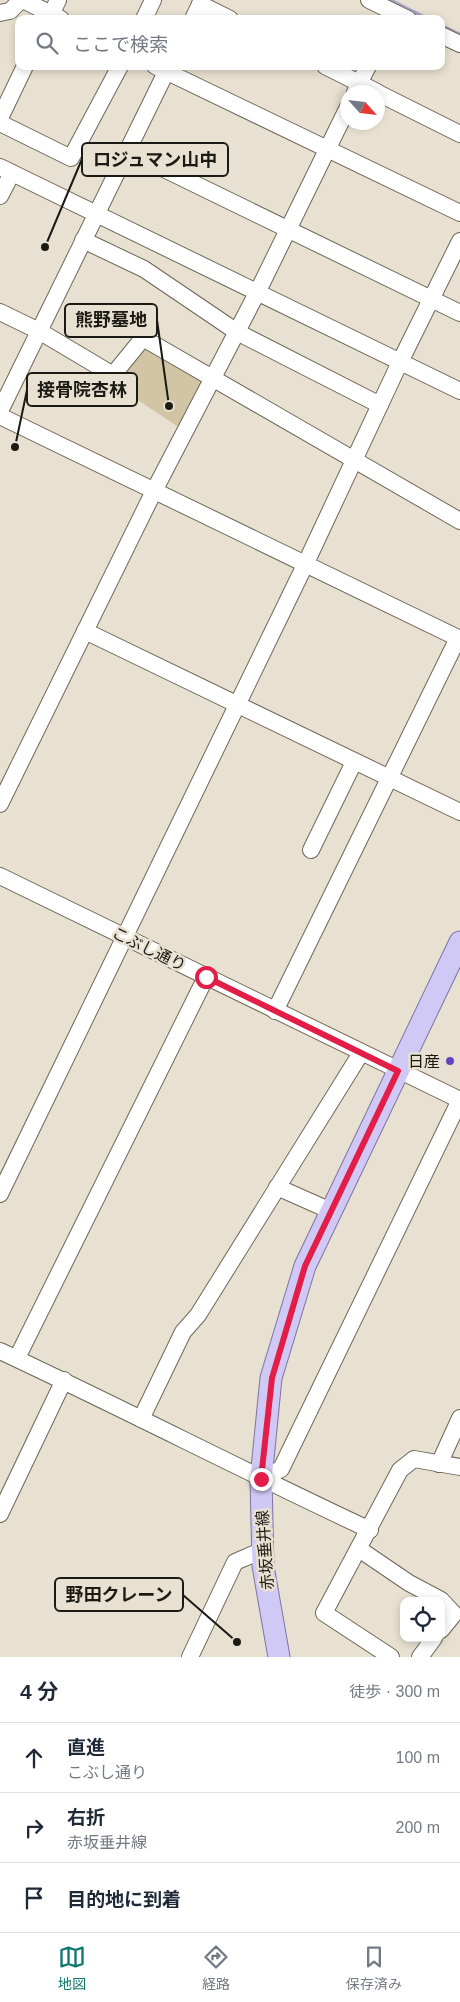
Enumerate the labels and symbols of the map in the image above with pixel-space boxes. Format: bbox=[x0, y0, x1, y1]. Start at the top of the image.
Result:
north arrow bbox=[340, 85, 385, 130]
callout: ロジュマン山中 bbox=[82, 143, 228, 176]
text: ロジュマン山中 bbox=[93, 150, 217, 170]
callout: 熊野墓地 bbox=[65, 304, 157, 337]
text: 熊野墓地 bbox=[75, 310, 147, 330]
callout: 接骨院杏林 bbox=[27, 373, 137, 406]
text: 接骨院杏林 bbox=[37, 380, 127, 400]
street label: こぶし通り bbox=[109, 924, 189, 974]
route start bbox=[195, 966, 218, 989]
place label: 日産 bbox=[408, 1053, 440, 1070]
marker: 日産 bbox=[444, 1055, 456, 1067]
route end bbox=[250, 1468, 273, 1491]
street label: 赤坂垂井線 bbox=[254, 1509, 276, 1591]
callout: 野田クレーン bbox=[55, 1578, 183, 1611]
text: 野田クレーン bbox=[65, 1585, 173, 1605]

